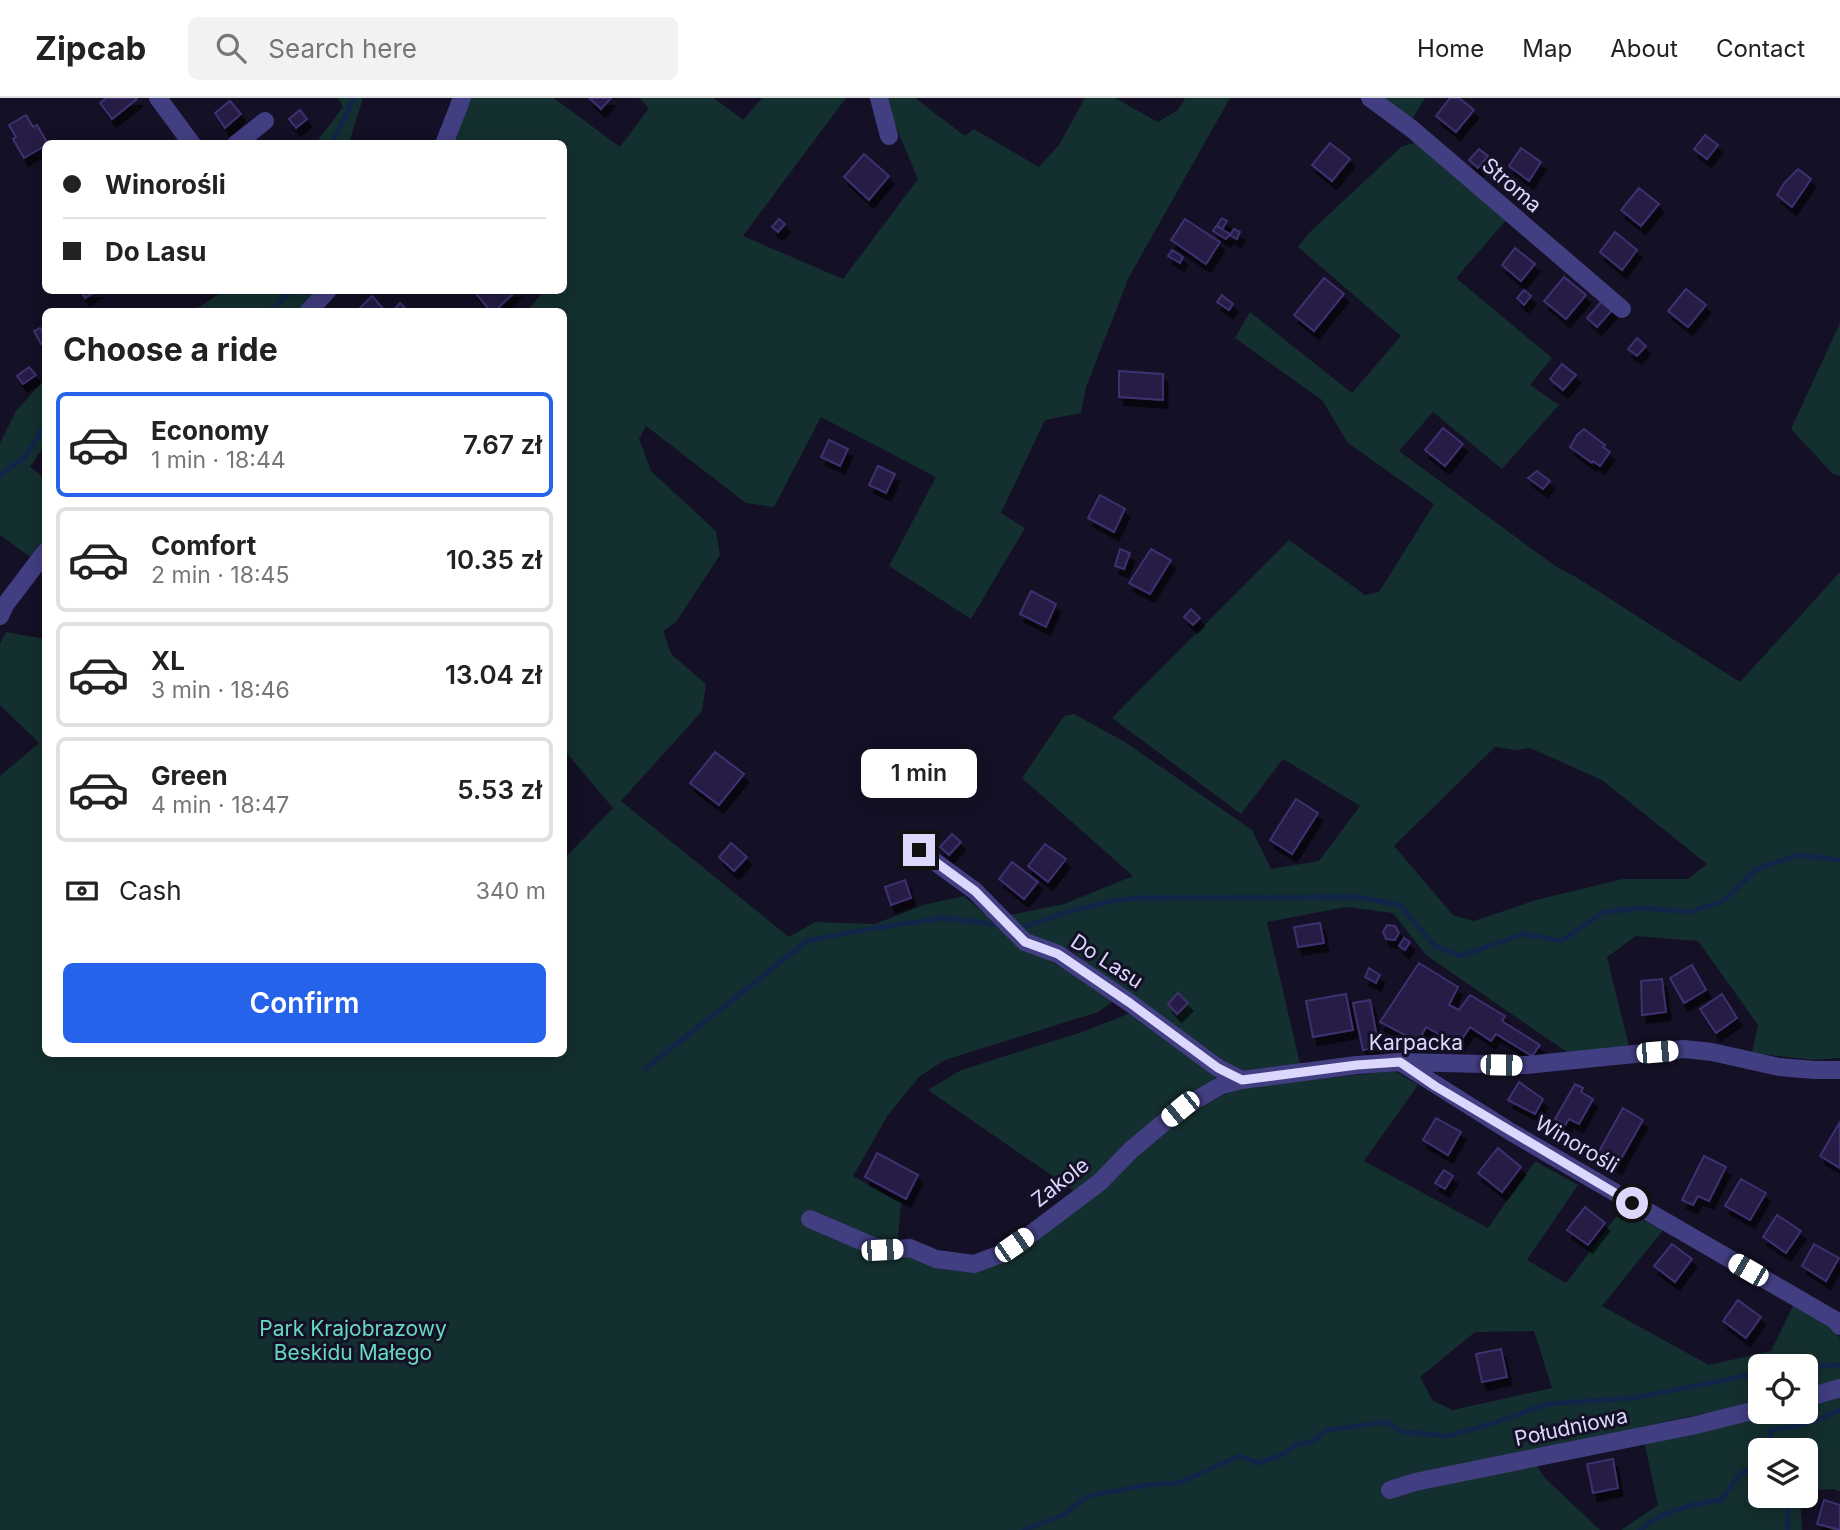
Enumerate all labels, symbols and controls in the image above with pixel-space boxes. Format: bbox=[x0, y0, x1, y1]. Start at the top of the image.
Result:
search box bbox=[188, 17, 678, 80]
text: Zipcab bbox=[35, 28, 146, 68]
icon: search bbox=[212, 29, 250, 67]
text: Search here bbox=[268, 33, 417, 64]
text: Home bbox=[1417, 34, 1484, 63]
text: Map bbox=[1522, 34, 1572, 63]
text: About bbox=[1610, 34, 1678, 63]
text: Contact bbox=[1716, 34, 1805, 63]
street label: Stroma bbox=[1477, 152, 1547, 218]
text: Winorośli bbox=[105, 169, 226, 200]
text: Do Lasu bbox=[105, 236, 206, 267]
text: Choose a ride bbox=[63, 330, 278, 369]
icon: car bbox=[67, 413, 130, 476]
text: Economy bbox=[151, 415, 269, 446]
text: 7.67 zł bbox=[463, 429, 542, 460]
text: 1 min · 18:44 bbox=[151, 446, 286, 474]
icon: car bbox=[67, 528, 130, 591]
text: Comfort bbox=[151, 530, 256, 561]
text: 10.35 zł bbox=[446, 544, 542, 575]
text: 2 min · 18:45 bbox=[151, 561, 289, 589]
icon: car bbox=[67, 643, 130, 706]
text: XL bbox=[151, 645, 185, 676]
text: 13.04 zł bbox=[445, 659, 542, 690]
text: 3 min · 18:46 bbox=[151, 676, 290, 704]
callout: 1 min bbox=[861, 748, 977, 798]
icon: car bbox=[67, 758, 130, 821]
text: 1 min bbox=[891, 759, 947, 787]
text: Green bbox=[151, 760, 228, 791]
text: 5.53 zł bbox=[457, 774, 542, 805]
text: 4 min · 18:47 bbox=[151, 791, 289, 819]
route end bbox=[903, 834, 935, 866]
icon: cash bbox=[63, 872, 101, 910]
text: Cash bbox=[119, 875, 182, 906]
text: 340 m bbox=[476, 877, 546, 905]
street label: Do Lasu bbox=[1066, 929, 1148, 993]
button: Confirm bbox=[63, 963, 546, 1043]
street label: Karpacka bbox=[1369, 1030, 1463, 1055]
car bbox=[1636, 1040, 1679, 1064]
car bbox=[1480, 1054, 1523, 1076]
car bbox=[1158, 1088, 1203, 1130]
street label: Winorośli bbox=[1531, 1110, 1623, 1178]
street label: Zakole bbox=[1026, 1152, 1094, 1212]
route start bbox=[1616, 1187, 1648, 1219]
car bbox=[991, 1224, 1038, 1266]
car bbox=[861, 1238, 904, 1262]
car bbox=[1725, 1250, 1772, 1290]
park label: Park Krajobrazowy Beskidu Małego bbox=[259, 1316, 447, 1365]
map controls bbox=[1748, 1354, 1818, 1508]
button: locate bbox=[1748, 1354, 1818, 1424]
street label: Południowa bbox=[1512, 1403, 1630, 1451]
button: layers bbox=[1748, 1438, 1818, 1508]

